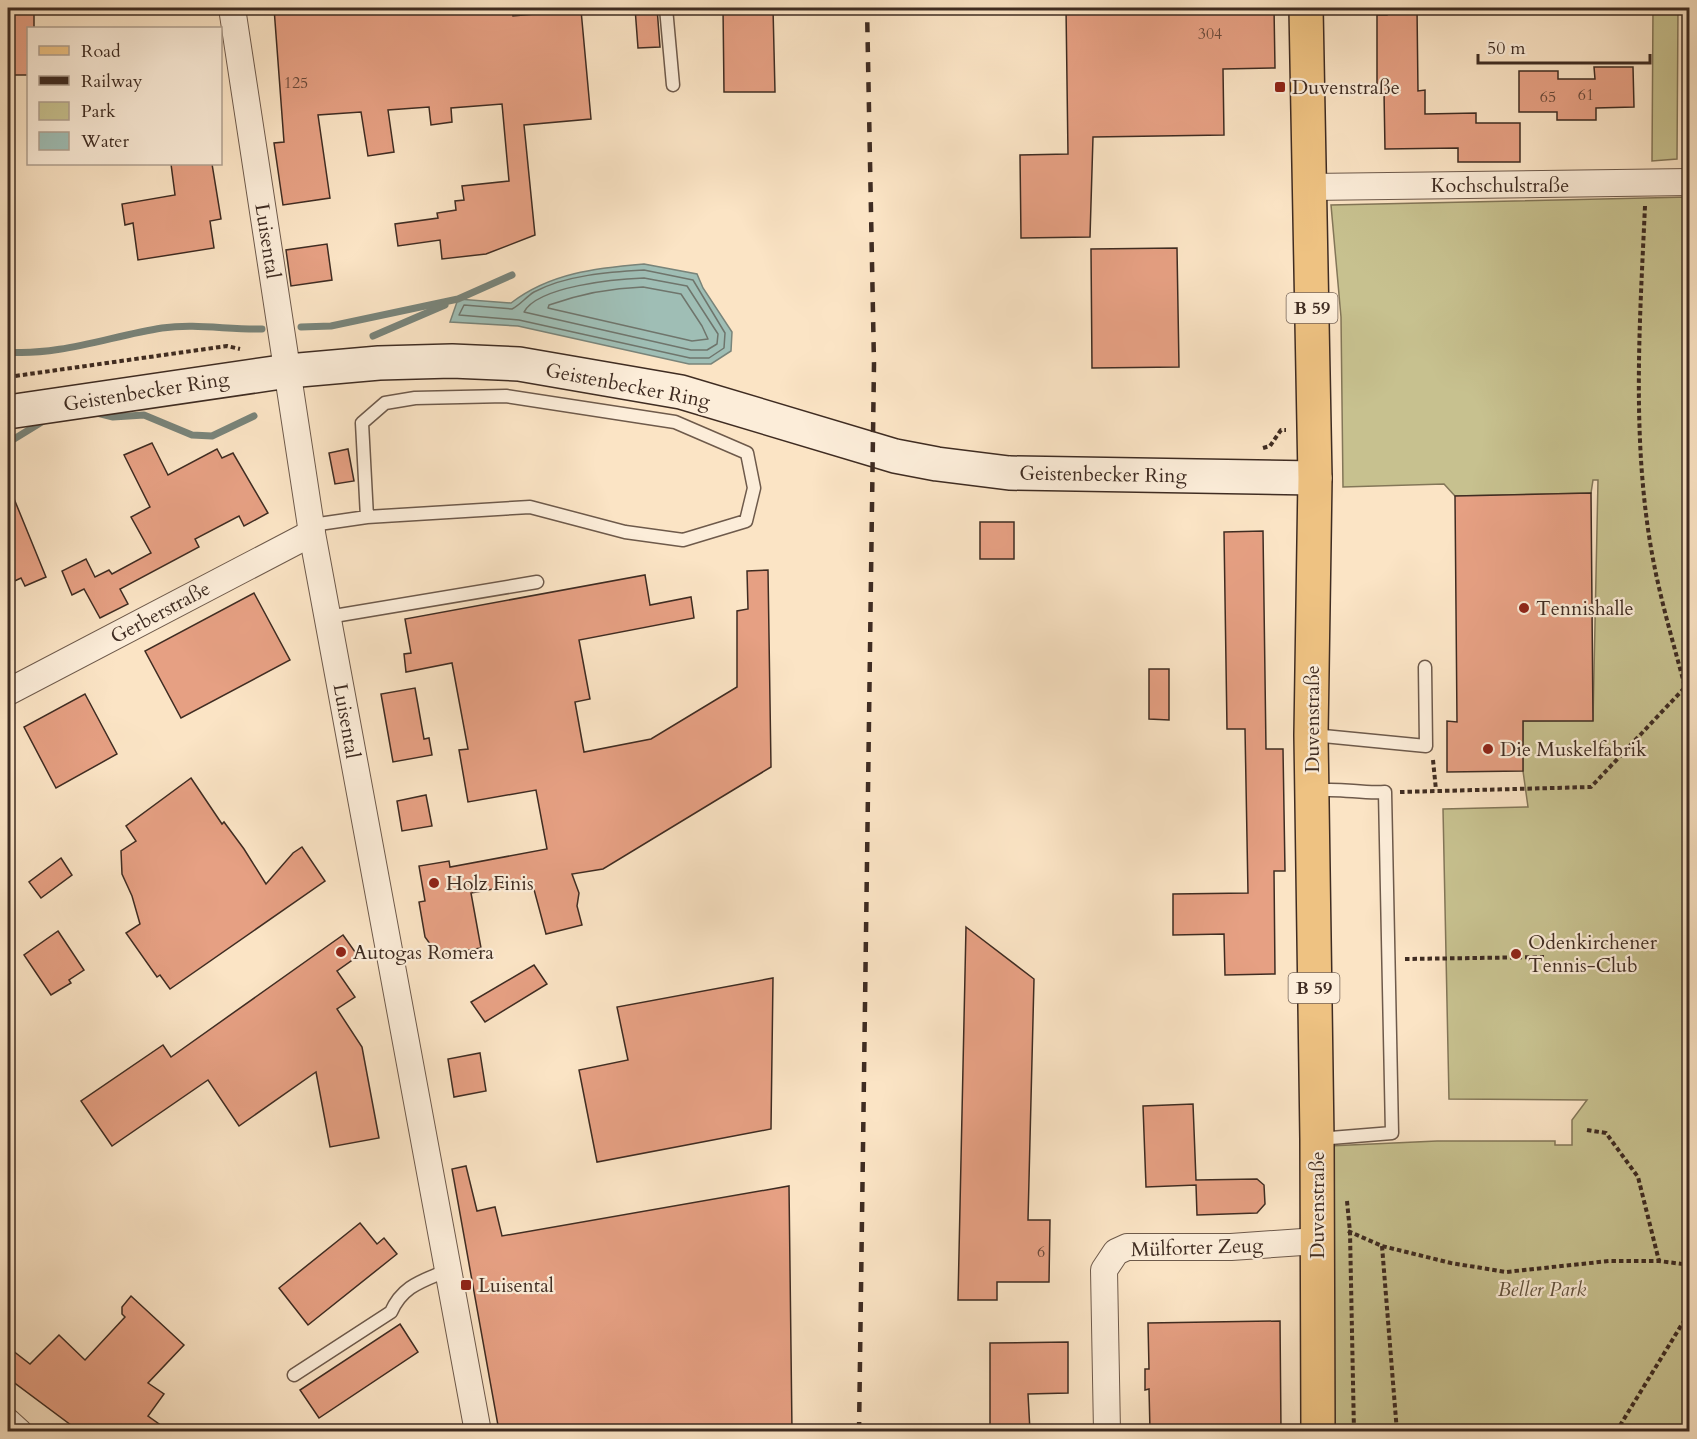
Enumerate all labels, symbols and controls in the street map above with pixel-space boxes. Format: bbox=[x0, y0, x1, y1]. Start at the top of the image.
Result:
house number: 304 bbox=[1198, 23, 1222, 45]
legend bbox=[27, 27, 222, 165]
scale bar bbox=[1478, 27, 1650, 65]
text: 50 m bbox=[1487, 36, 1526, 61]
text: Road bbox=[81, 39, 121, 64]
text: Railway bbox=[81, 69, 143, 94]
house number: 125 bbox=[284, 72, 308, 94]
place label: Duvenstraße bbox=[1292, 74, 1400, 101]
marker: Duvenstraße bbox=[1273, 80, 1287, 94]
house number: 61 bbox=[1578, 84, 1594, 106]
house number: 65 bbox=[1540, 86, 1556, 108]
text: Park bbox=[81, 99, 116, 124]
text: Water bbox=[80, 129, 130, 154]
street label: Kochschulstraße bbox=[1431, 172, 1569, 199]
street label: Luisental bbox=[248, 201, 287, 281]
road number: B 59 bbox=[1286, 293, 1338, 323]
street label: Geistenbecker Ring bbox=[543, 356, 713, 415]
street label: Geistenbecker Ring bbox=[61, 365, 232, 418]
street label: Geistenbecker Ring bbox=[1019, 460, 1188, 489]
street label: Gerberstraße bbox=[106, 575, 215, 650]
place label: Tennishalle bbox=[1536, 595, 1634, 622]
marker: Tennishalle bbox=[1517, 601, 1531, 615]
street label: Duvenstraße bbox=[1299, 665, 1326, 773]
street label: Luisental bbox=[327, 681, 366, 761]
place label: Die Muskelfabrik bbox=[1500, 736, 1647, 763]
marker: Die Muskelfabrik bbox=[1481, 742, 1495, 756]
place label: Holz Finis bbox=[446, 870, 534, 897]
marker: Holz Finis bbox=[427, 876, 441, 890]
place label: Odenkirchener Tennis-Club bbox=[1528, 929, 1658, 979]
place label: Autogas Romera bbox=[353, 939, 494, 966]
marker: Autogas Romera bbox=[334, 945, 348, 959]
marker: Odenkirchener Tennis-Club bbox=[1509, 947, 1523, 961]
road number: B 59 bbox=[1288, 973, 1340, 1003]
street label: Duvenstraße bbox=[1304, 1151, 1331, 1259]
street label: Mülforter Zeug bbox=[1130, 1232, 1265, 1263]
house number: 6 bbox=[1037, 1241, 1045, 1263]
place label: Luisental bbox=[478, 1272, 554, 1299]
park label: Beller Park bbox=[1498, 1276, 1586, 1303]
marker: Luisental bbox=[459, 1278, 473, 1292]

